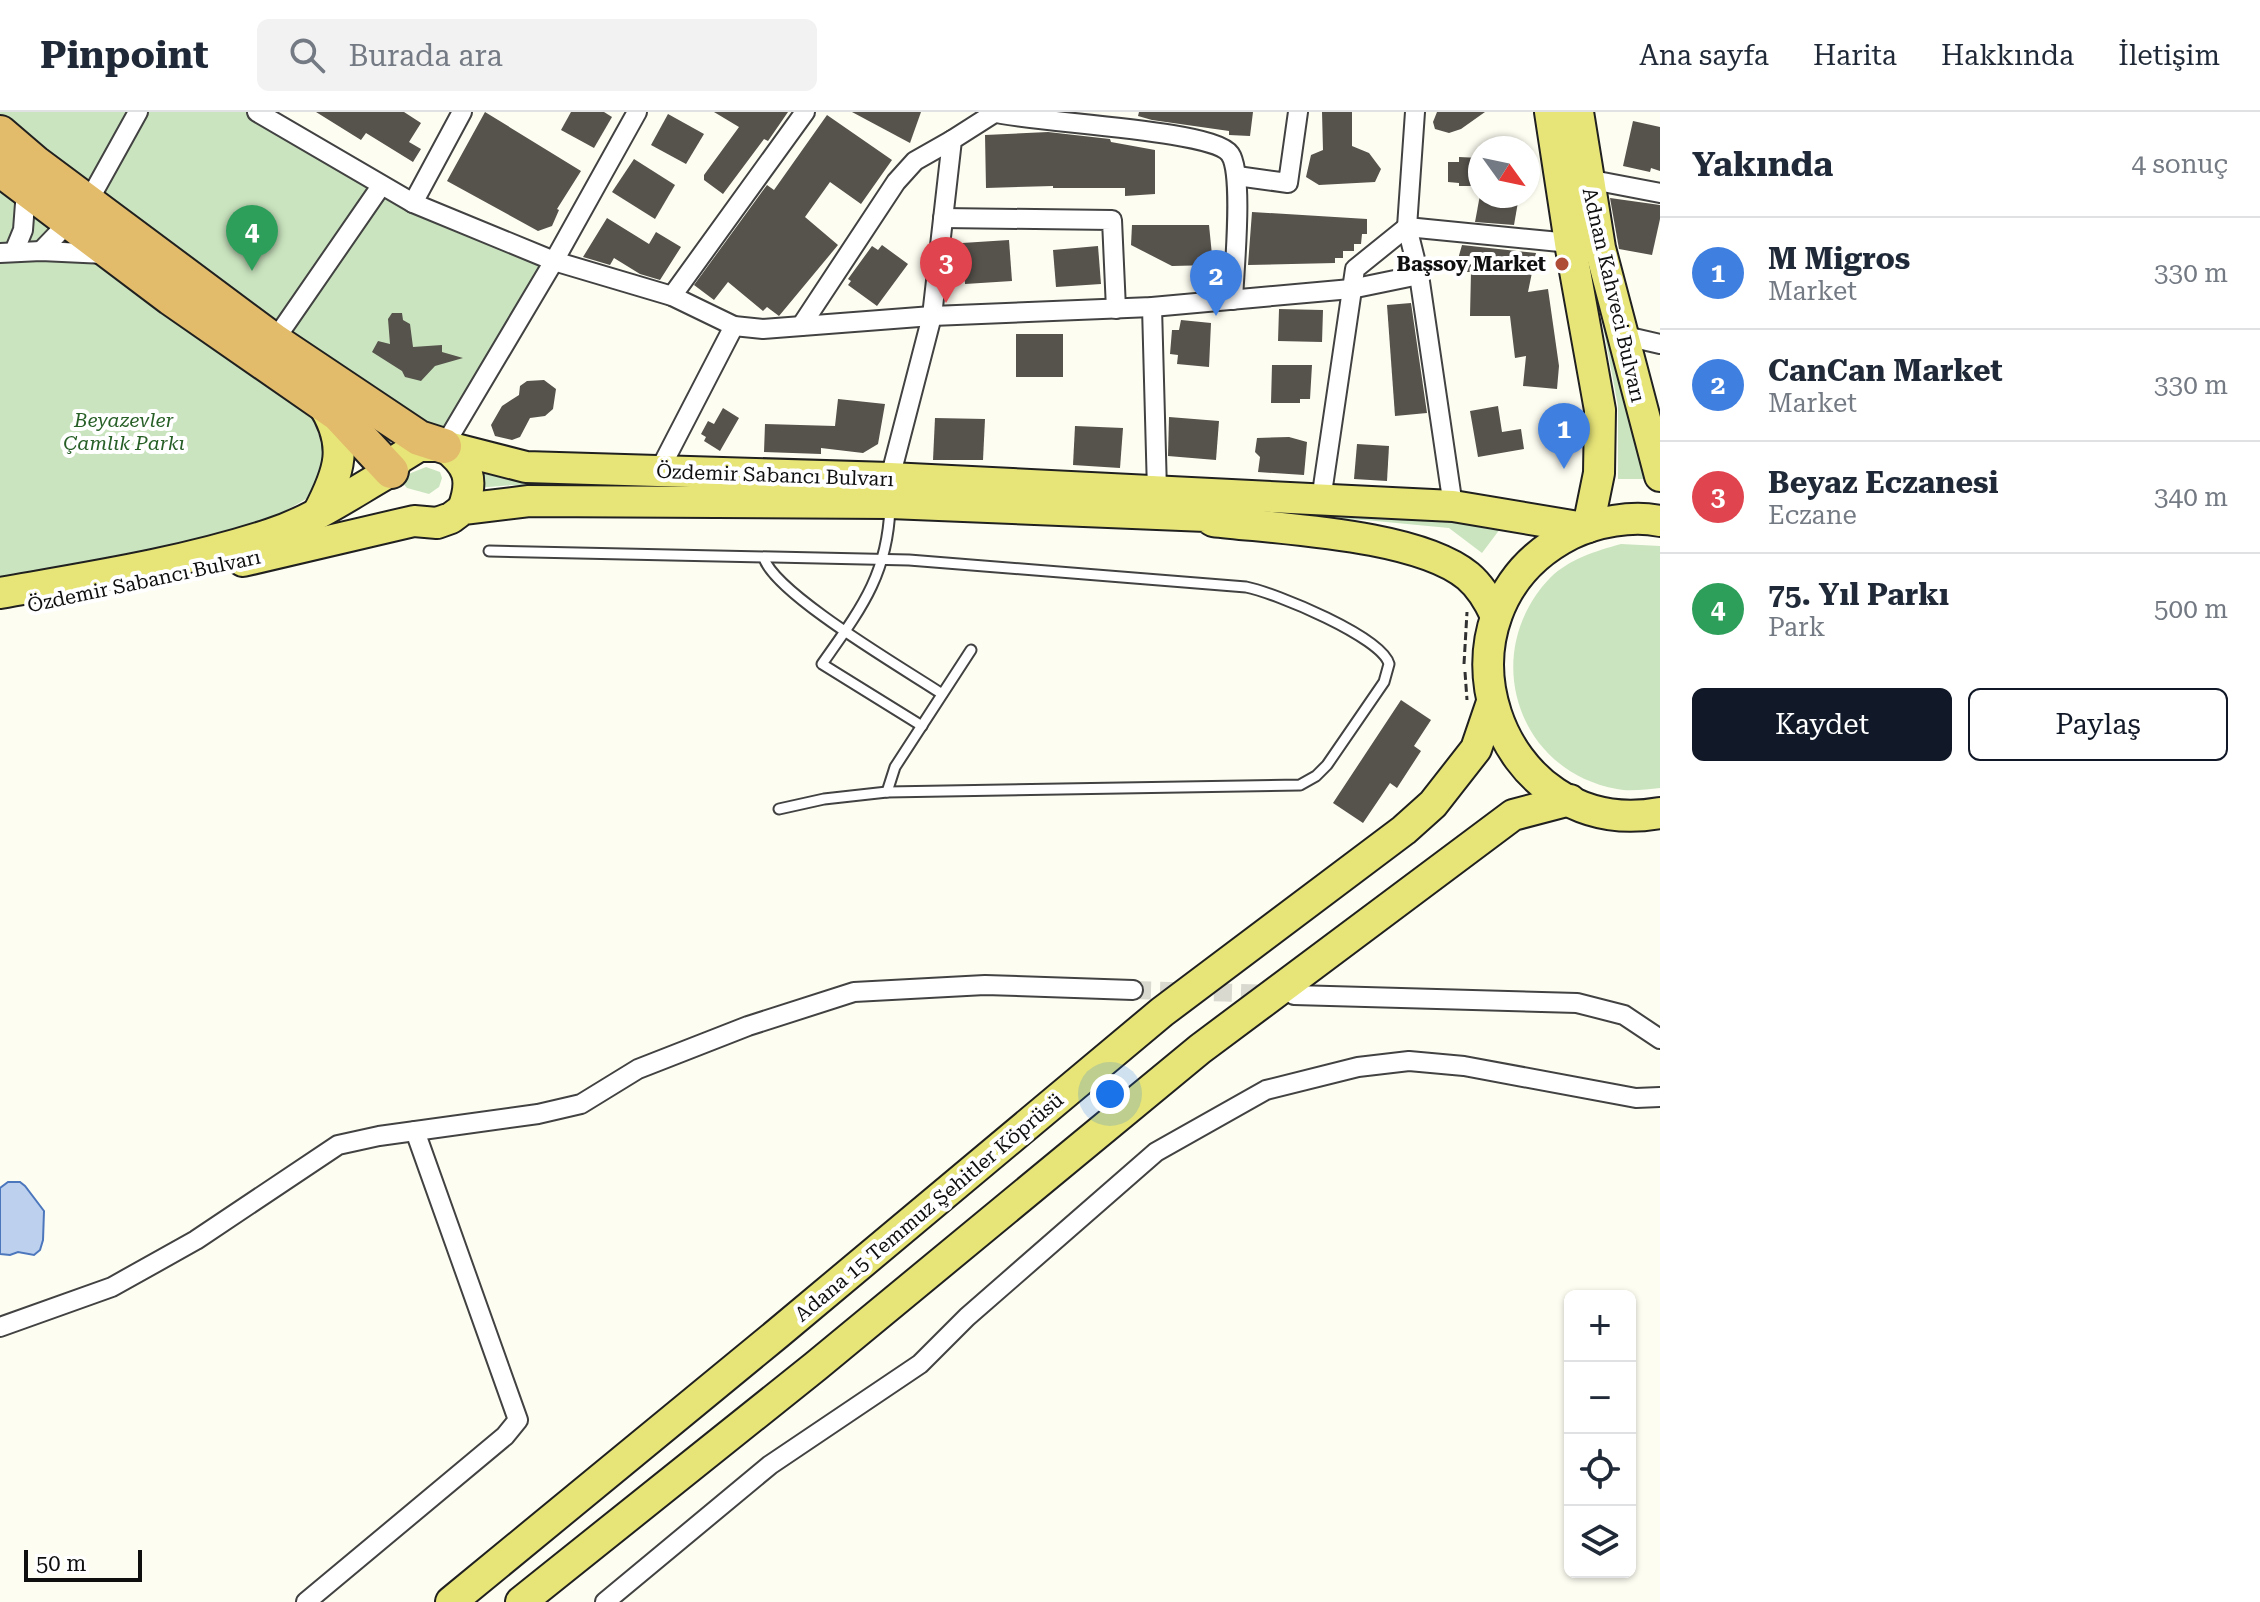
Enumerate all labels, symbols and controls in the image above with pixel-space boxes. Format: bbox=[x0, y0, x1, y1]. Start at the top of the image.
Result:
search box bbox=[257, 19, 817, 91]
text: Pinpoint bbox=[40, 33, 209, 77]
icon: search bbox=[285, 33, 329, 77]
text: Burada ara bbox=[349, 38, 503, 73]
text: Ana sayfa bbox=[1639, 39, 1769, 72]
text: Harita bbox=[1813, 39, 1897, 72]
text: Hakkında bbox=[1941, 39, 2074, 72]
text: İletişim bbox=[2118, 39, 2220, 72]
north arrow bbox=[1468, 136, 1540, 208]
text: Yakında bbox=[1692, 144, 1833, 184]
text: 4 sonuç bbox=[2131, 149, 2228, 179]
street label: Adnan Kahveci Bulvarı bbox=[1578, 185, 1650, 405]
pin: 4 bbox=[226, 205, 278, 271]
pin: 3 bbox=[920, 237, 972, 303]
text: M Migros bbox=[1768, 241, 1910, 276]
pin: 2 bbox=[1190, 250, 1242, 316]
place label: Başsoy Market bbox=[1397, 252, 1546, 276]
marker: Başsoy Market bbox=[1553, 255, 1571, 273]
text: 1 bbox=[1711, 258, 1725, 288]
text: 330 m bbox=[2154, 258, 2228, 288]
text: Market bbox=[1768, 276, 1857, 306]
text: CanCan Market bbox=[1768, 353, 2003, 388]
text: 2 bbox=[1711, 370, 1725, 400]
text: 330 m bbox=[2154, 370, 2228, 400]
text: Market bbox=[1768, 388, 1857, 418]
pin: 1 bbox=[1538, 403, 1590, 469]
park label: Beyazevler Çamlık Parkı bbox=[63, 408, 185, 455]
street label: Özdemir Sabancı Bulvarı bbox=[656, 459, 894, 491]
text: Beyaz Eczanesi bbox=[1768, 465, 1999, 500]
text: 3 bbox=[1711, 482, 1725, 512]
text: 340 m bbox=[2154, 482, 2228, 512]
text: Eczane bbox=[1768, 500, 1857, 530]
street label: Özdemir Sabancı Bulvarı bbox=[25, 545, 263, 617]
text: 75. Yıl Parkı bbox=[1768, 577, 1949, 612]
text: 4 bbox=[1711, 594, 1725, 624]
text: 500 m bbox=[2154, 594, 2228, 624]
text: Park bbox=[1768, 612, 1825, 642]
button: Kaydet bbox=[1692, 688, 1952, 761]
button: Paylaş bbox=[1968, 688, 2228, 761]
your location bbox=[1090, 1074, 1130, 1114]
street label: Adana 15 Temmuz Şehitler Köprüsü bbox=[790, 1087, 1068, 1326]
map controls bbox=[1564, 1290, 1636, 1578]
button: + bbox=[1564, 1290, 1636, 1362]
button: − bbox=[1564, 1362, 1636, 1434]
button: locate bbox=[1564, 1434, 1636, 1506]
button: layers bbox=[1564, 1506, 1636, 1578]
scale bar bbox=[24, 1546, 142, 1582]
text: 50 m bbox=[36, 1551, 86, 1576]

